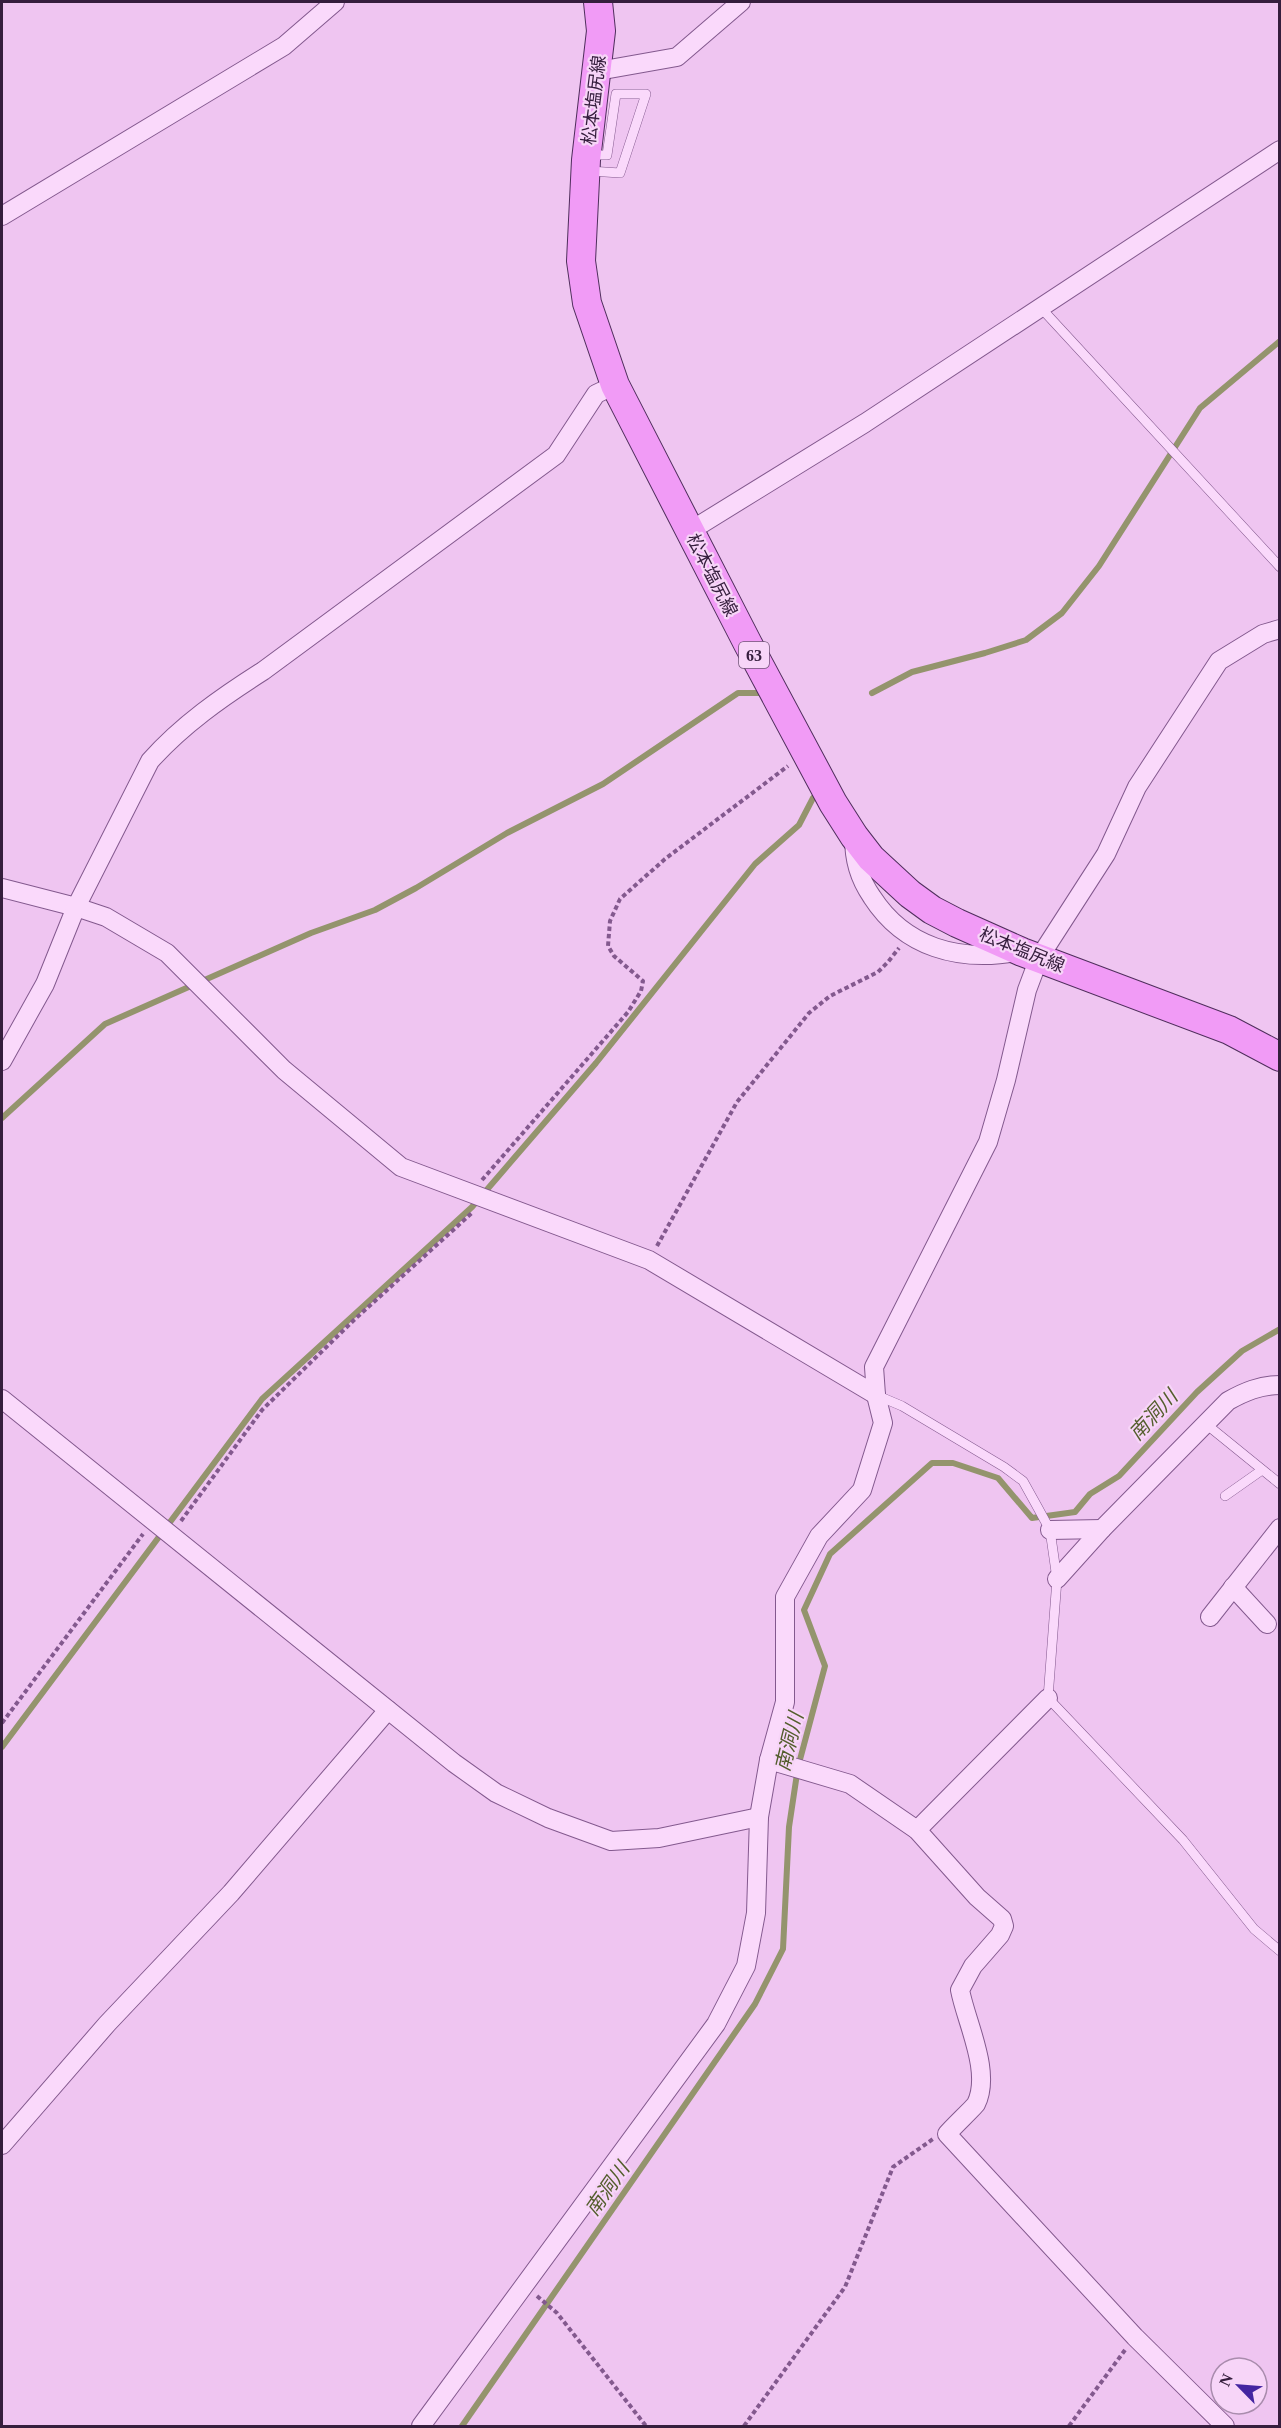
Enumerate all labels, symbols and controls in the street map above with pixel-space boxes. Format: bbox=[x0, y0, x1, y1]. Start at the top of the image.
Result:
street label: 松本塩尻線 bbox=[579, 54, 609, 146]
street label: 松本塩尻線 bbox=[683, 530, 741, 620]
road number: 63 bbox=[739, 642, 769, 668]
street label: 松本塩尻線 bbox=[977, 924, 1067, 976]
water label: 南洞川 bbox=[1124, 1384, 1183, 1444]
water label: 南洞川 bbox=[771, 1708, 807, 1774]
water label: 南洞川 bbox=[581, 2156, 634, 2220]
north arrow bbox=[1209, 2356, 1269, 2416]
text: N bbox=[1216, 2371, 1236, 2389]

